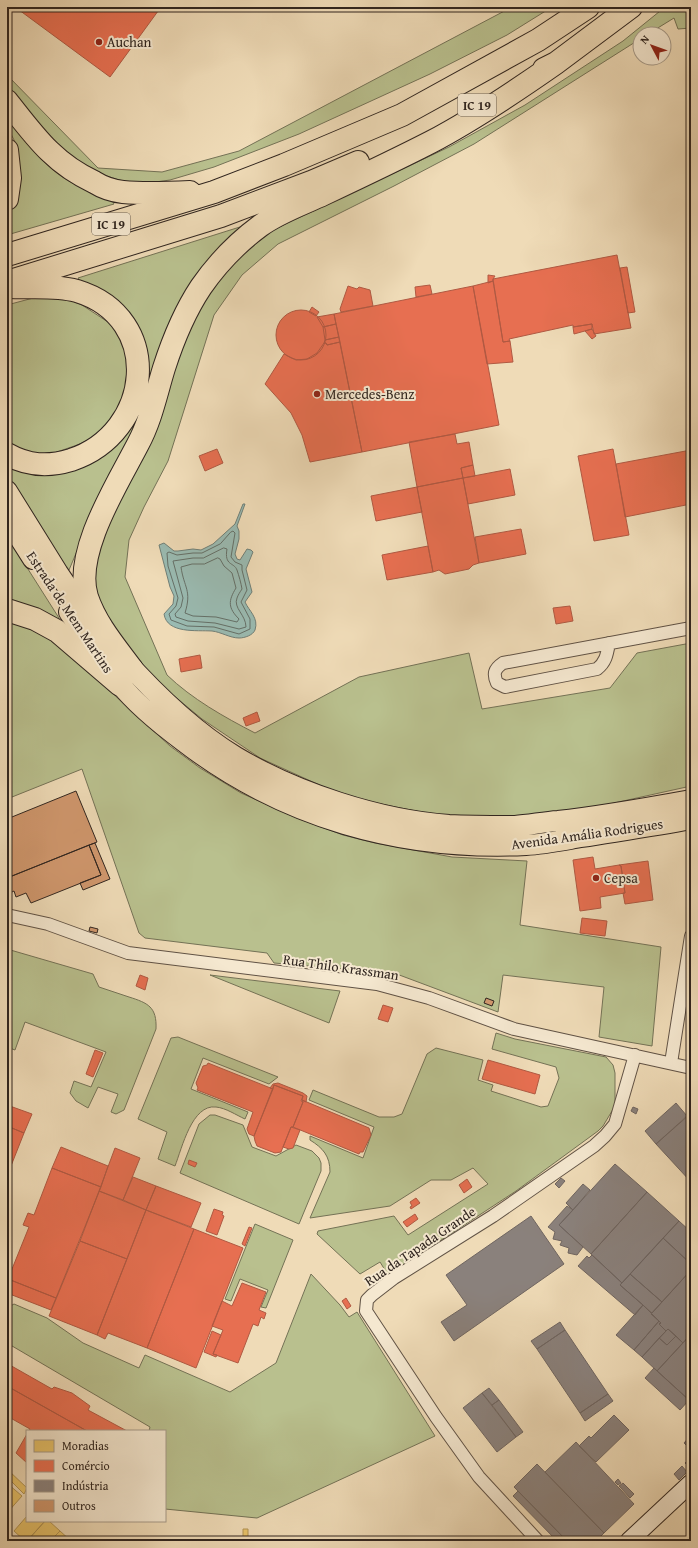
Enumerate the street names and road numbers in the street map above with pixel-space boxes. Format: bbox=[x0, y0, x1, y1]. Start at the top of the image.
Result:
road number: IC 19 bbox=[458, 94, 496, 116]
road number: IC 19 bbox=[92, 213, 130, 235]
street label: Estrada de Mem Martins bbox=[22, 547, 118, 677]
street label: Avenida Amália Rodrigues bbox=[510, 813, 664, 855]
street label: Rua Thilo Krassman bbox=[282, 949, 400, 985]
street label: Rua da Tapada Grande bbox=[360, 1201, 480, 1291]

